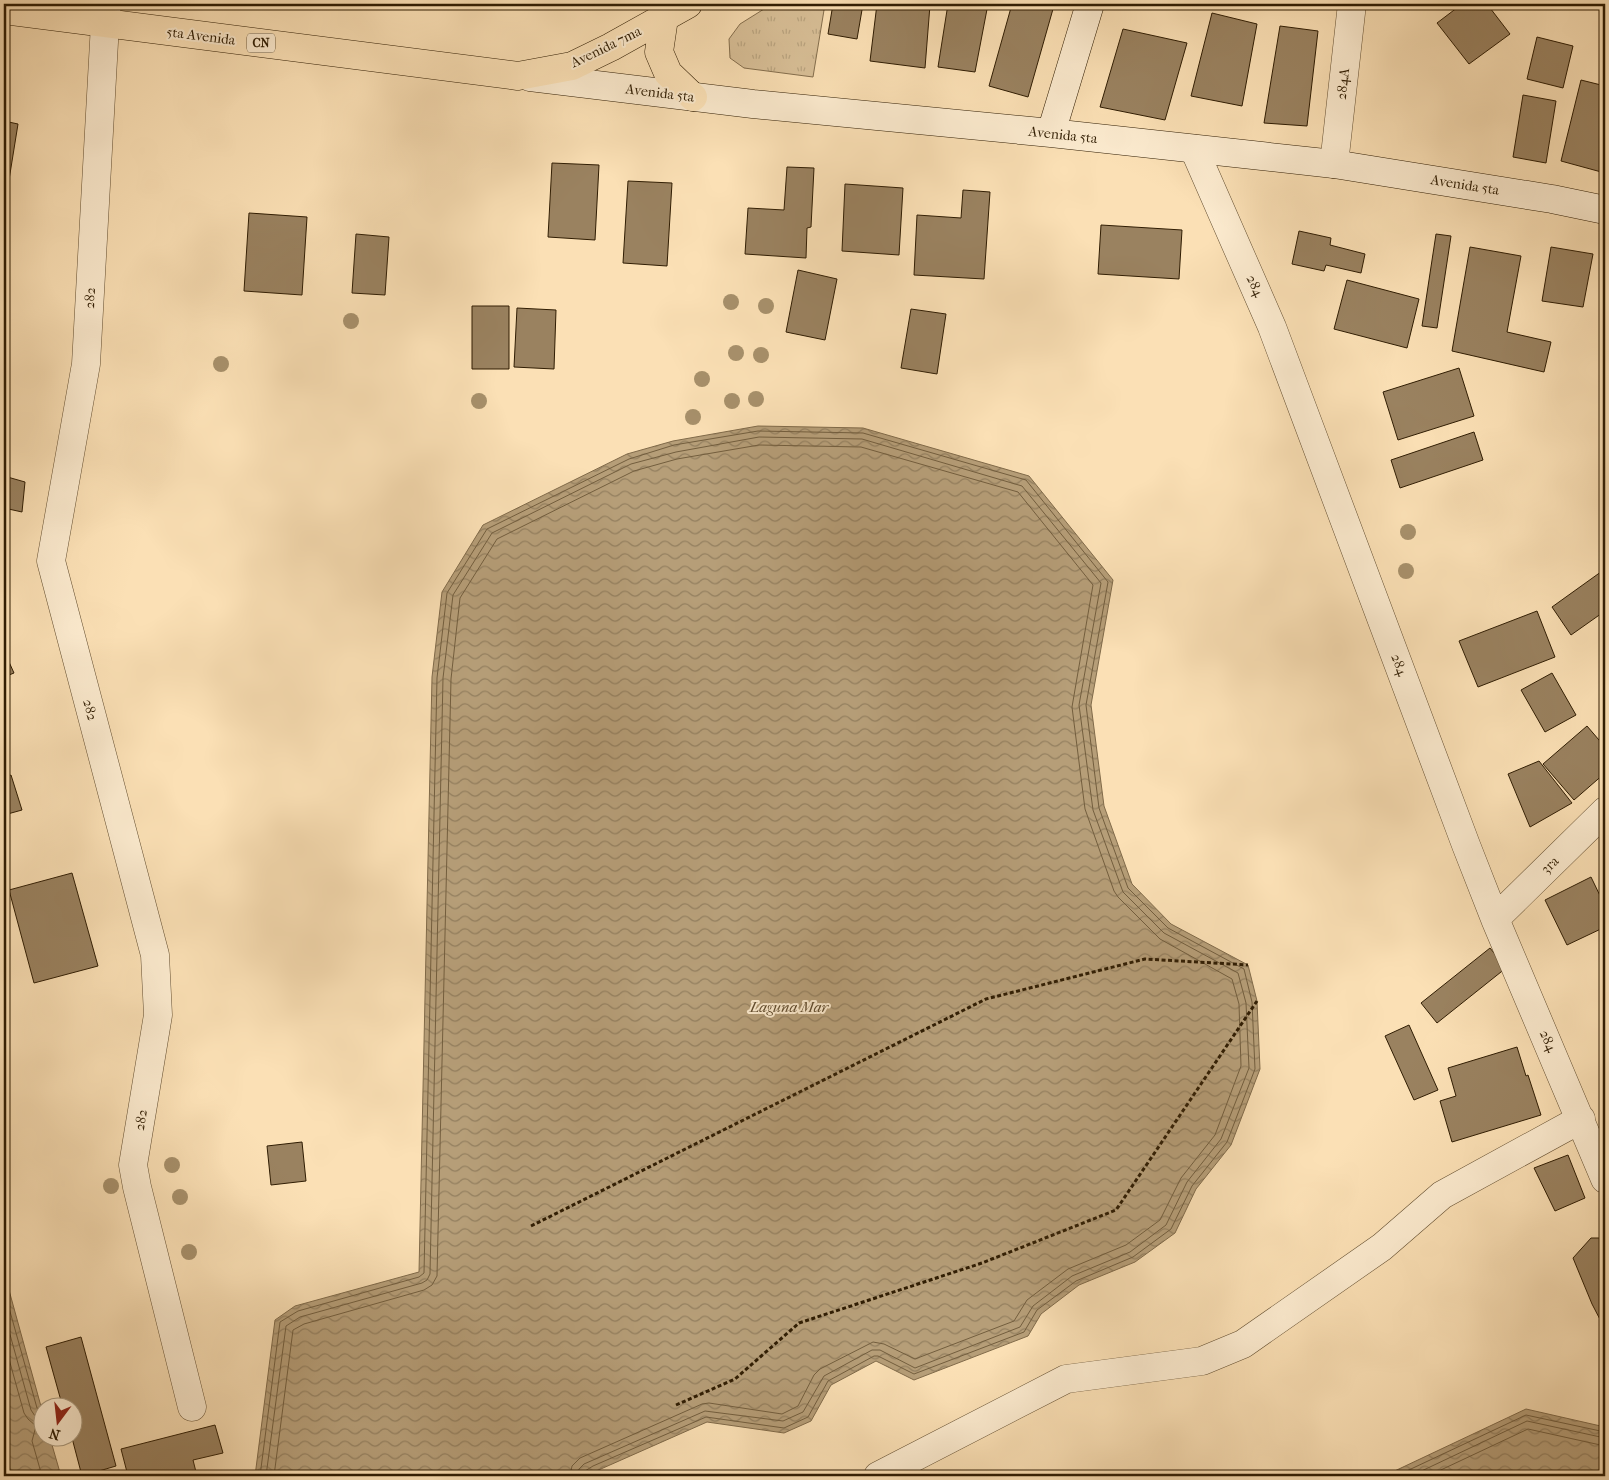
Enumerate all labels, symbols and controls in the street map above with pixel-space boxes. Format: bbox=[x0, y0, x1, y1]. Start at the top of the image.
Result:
street label: Avenida 7ma bbox=[567, 22, 645, 72]
street label: 5ta Avenida bbox=[166, 23, 237, 49]
road number: CN bbox=[247, 34, 275, 52]
street label: 284A bbox=[1333, 67, 1353, 101]
street label: Avenida 5ta bbox=[624, 80, 696, 106]
street label: Avenida 5ta bbox=[1027, 123, 1099, 147]
street label: Avenida 5ta bbox=[1428, 171, 1501, 199]
street label: 284 bbox=[1243, 272, 1268, 300]
street label: 282 bbox=[81, 287, 99, 309]
street label: 284 bbox=[1387, 652, 1411, 679]
street label: 282 bbox=[79, 697, 101, 723]
street label: 3ra bbox=[1538, 852, 1563, 877]
water label: Laguna Mar bbox=[749, 998, 830, 1016]
street label: 284 bbox=[1536, 1027, 1560, 1055]
street label: 282 bbox=[131, 1108, 151, 1132]
north arrow bbox=[32, 1398, 82, 1448]
text: N bbox=[47, 1424, 62, 1444]

